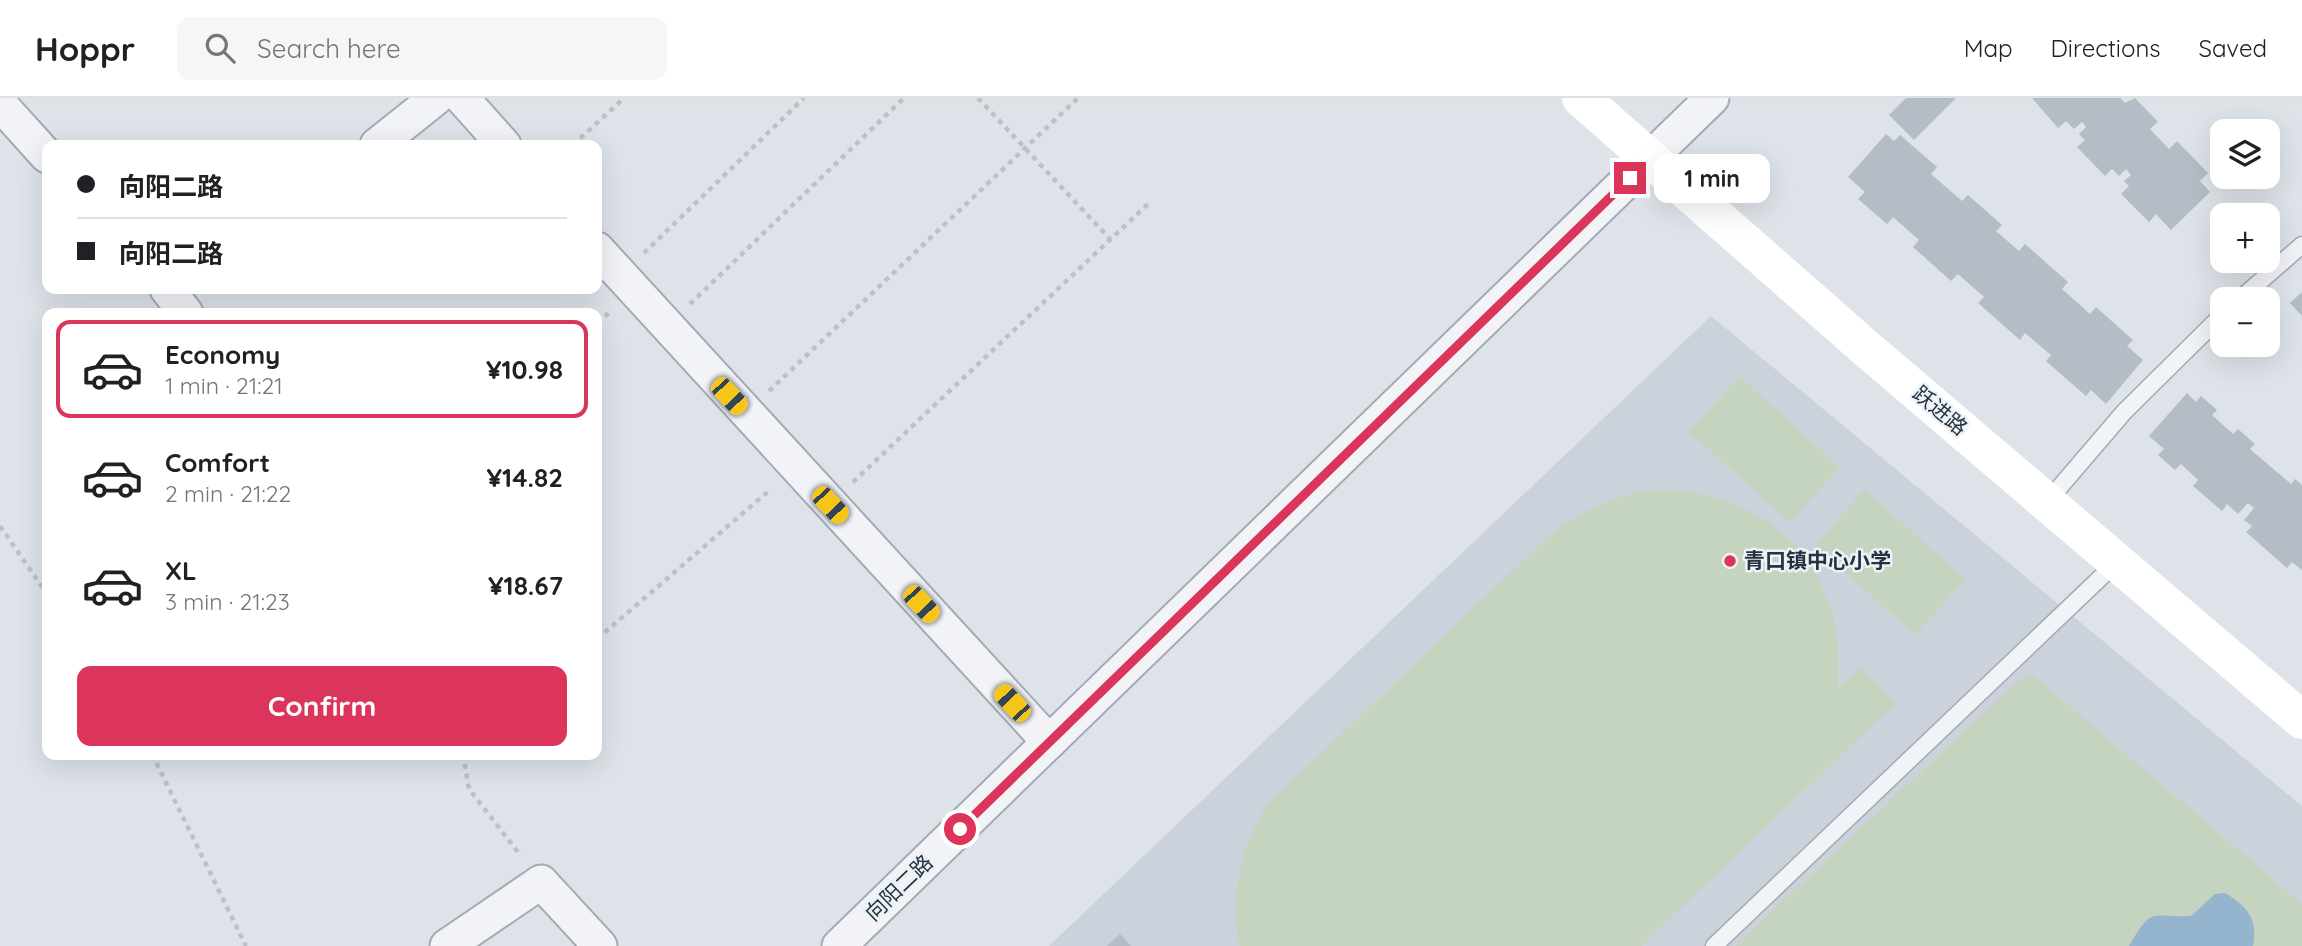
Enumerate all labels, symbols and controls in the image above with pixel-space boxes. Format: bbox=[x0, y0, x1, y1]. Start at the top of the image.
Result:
search box bbox=[177, 17, 667, 80]
text: Hoppr bbox=[35, 28, 135, 69]
icon: search bbox=[201, 29, 239, 67]
text: Search here bbox=[257, 32, 401, 65]
text: Map bbox=[1964, 33, 2013, 63]
text: Directions bbox=[2051, 33, 2161, 63]
text: Saved bbox=[2199, 33, 2267, 63]
map controls bbox=[2210, 119, 2280, 357]
button: layers bbox=[2210, 119, 2280, 189]
callout: 1 min bbox=[1654, 154, 1770, 202]
route end bbox=[1614, 162, 1646, 194]
text: 1 min bbox=[1684, 164, 1740, 193]
text: 向阳二路 bbox=[119, 170, 223, 203]
button: + bbox=[2210, 203, 2280, 273]
text: 向阳二路 bbox=[119, 237, 223, 270]
button: − bbox=[2210, 287, 2280, 357]
icon: car bbox=[81, 338, 144, 401]
text: Economy bbox=[165, 338, 280, 371]
text: ¥10.98 bbox=[486, 353, 563, 386]
text: 1 min · 21:21 bbox=[165, 371, 283, 400]
car bbox=[707, 373, 752, 419]
street label: 跃进路 bbox=[1908, 380, 1973, 440]
icon: car bbox=[81, 446, 144, 509]
text: Comfort bbox=[165, 446, 270, 479]
text: ¥14.82 bbox=[487, 461, 563, 494]
text: 2 min · 21:22 bbox=[165, 479, 291, 508]
car bbox=[808, 482, 853, 528]
place label: 青口镇中心小学 bbox=[1744, 547, 1891, 573]
marker: 青口镇中心小学 bbox=[1722, 553, 1738, 569]
icon: car bbox=[81, 554, 144, 617]
text: XL bbox=[165, 554, 197, 587]
text: ¥18.67 bbox=[488, 569, 563, 602]
car bbox=[899, 581, 944, 627]
text: 3 min · 21:23 bbox=[165, 587, 290, 616]
button: Confirm bbox=[77, 666, 567, 746]
car bbox=[990, 680, 1035, 726]
route start bbox=[944, 813, 976, 845]
street label: 向阳二路 bbox=[859, 849, 938, 926]

